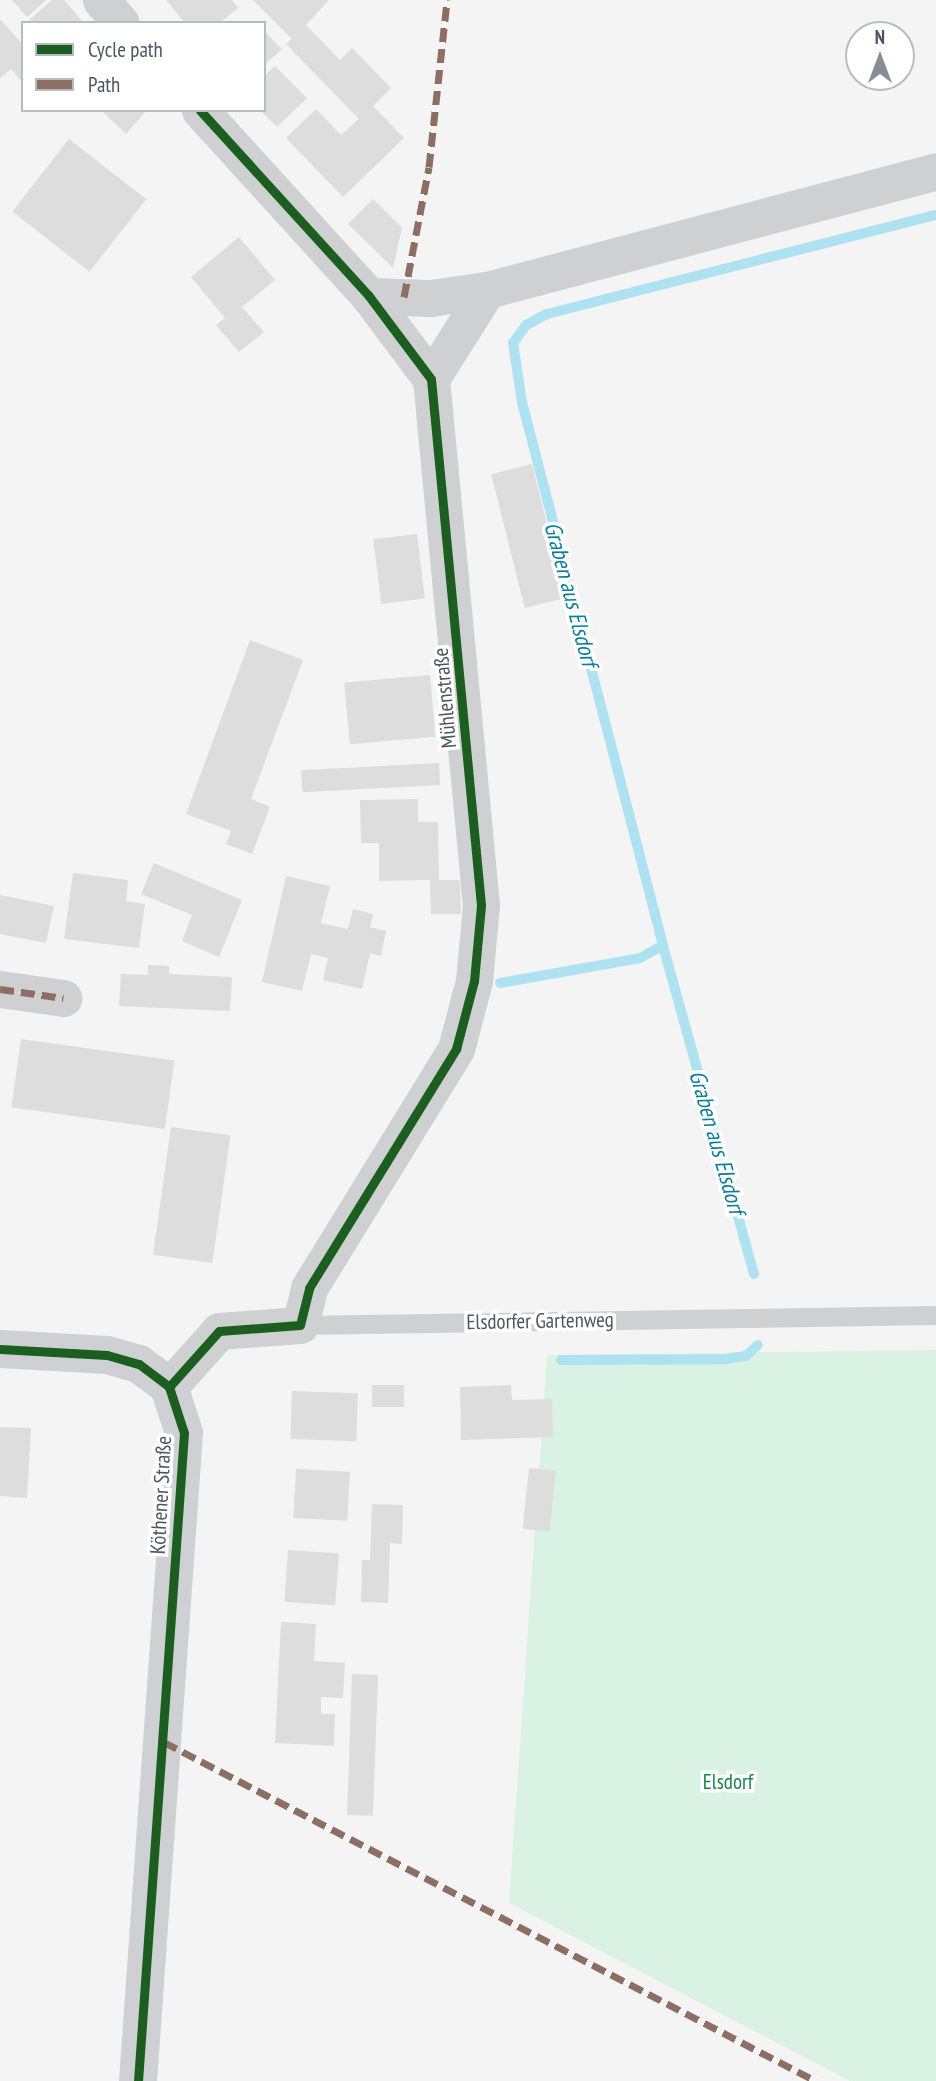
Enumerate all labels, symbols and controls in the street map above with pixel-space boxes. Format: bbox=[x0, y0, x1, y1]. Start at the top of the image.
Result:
legend bbox=[21, 21, 266, 112]
north arrow bbox=[845, 21, 915, 91]
text: N bbox=[875, 25, 885, 49]
text: Cycle path bbox=[88, 36, 163, 63]
text: Path bbox=[88, 71, 120, 98]
water label: Graben aus Elsdorf bbox=[538, 519, 604, 669]
street label: Mühlenstraße bbox=[428, 647, 462, 749]
water label: Graben aus Elsdorf bbox=[683, 1067, 751, 1217]
street label: Elsdorfer Gartenweg bbox=[466, 1307, 614, 1335]
street label: Köthener Straße bbox=[145, 1435, 177, 1555]
park label: Elsdorf bbox=[703, 1769, 753, 1795]

